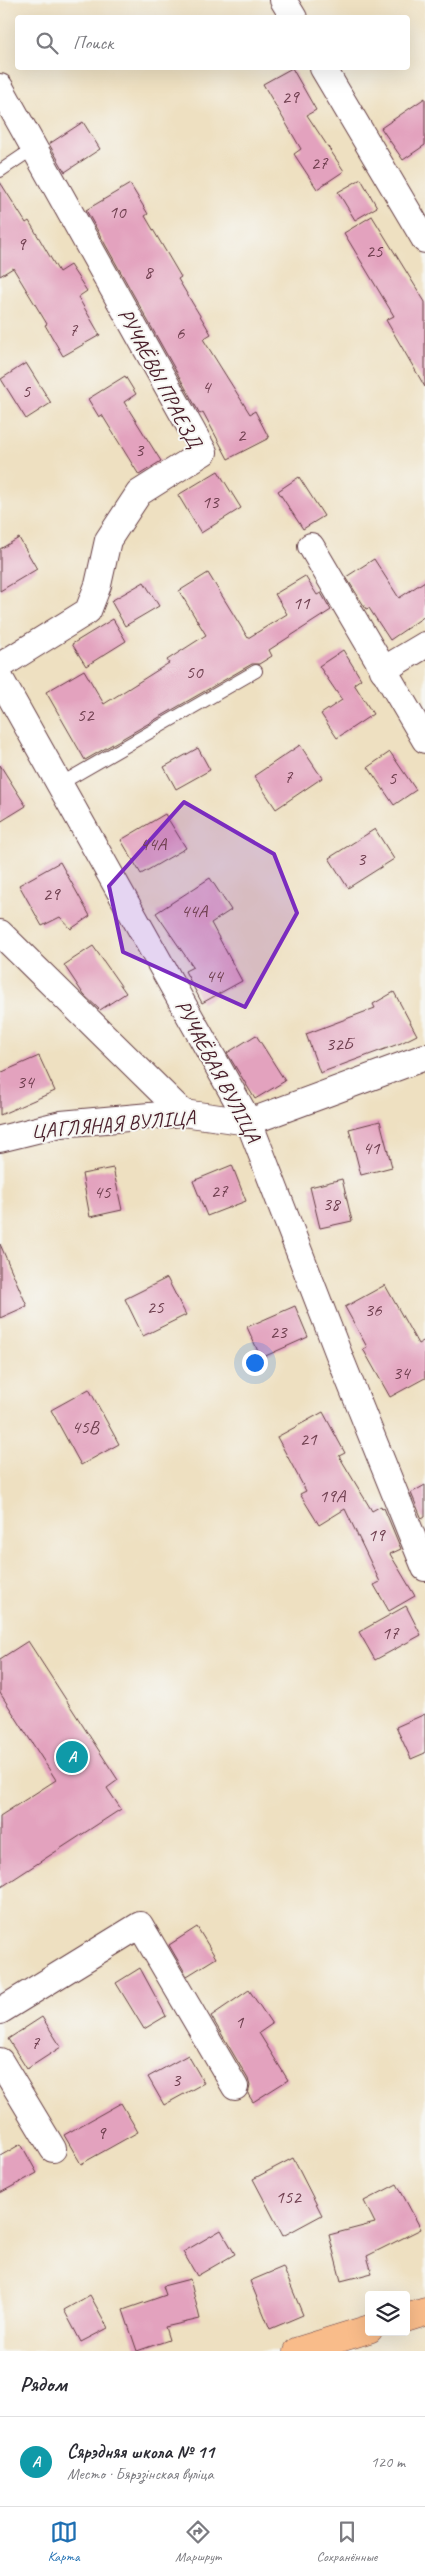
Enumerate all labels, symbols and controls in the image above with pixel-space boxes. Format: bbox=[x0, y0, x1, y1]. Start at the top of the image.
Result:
search box bbox=[15, 15, 410, 70]
icon: search bbox=[33, 29, 61, 57]
text: Поиск bbox=[73, 31, 113, 55]
house number: 29 bbox=[281, 85, 300, 109]
house number: 27 bbox=[310, 151, 329, 175]
house number: 10 bbox=[108, 200, 127, 224]
house number: 9 bbox=[17, 232, 27, 256]
house number: 25 bbox=[365, 239, 384, 263]
house number: 8 bbox=[144, 260, 155, 284]
street label: РУЧАЁВЫ ПРАЕЗД bbox=[112, 304, 208, 454]
house number: 7 bbox=[69, 318, 79, 342]
house number: 6 bbox=[176, 321, 186, 345]
house number: 4 bbox=[202, 375, 213, 399]
house number: 5 bbox=[22, 379, 32, 403]
house number: 2 bbox=[237, 423, 247, 447]
house number: 3 bbox=[135, 438, 145, 462]
house number: 13 bbox=[201, 490, 220, 514]
house number: 11 bbox=[292, 591, 311, 615]
house number: 50 bbox=[185, 660, 204, 684]
house number: 52 bbox=[76, 703, 95, 727]
house number: 7 bbox=[284, 765, 294, 789]
house number: 5 bbox=[388, 766, 398, 790]
house number: 44А bbox=[140, 832, 168, 856]
house number: 3 bbox=[357, 847, 367, 871]
house number: 29 bbox=[42, 882, 61, 906]
house number: 44А bbox=[181, 899, 209, 923]
house number: 44 bbox=[205, 964, 225, 988]
street label: РУЧАЁВАЯ ВУЛІЦА bbox=[170, 995, 267, 1148]
house number: 32Б bbox=[326, 1032, 356, 1056]
house number: 34 bbox=[16, 1070, 36, 1094]
street label: ЦАГЛЯНАЯ ВУЛІЦА bbox=[30, 1104, 197, 1144]
house number: 41 bbox=[362, 1136, 381, 1160]
house number: 27 bbox=[210, 1179, 229, 1203]
house number: 45 bbox=[93, 1180, 112, 1204]
house number: 38 bbox=[322, 1192, 342, 1216]
house number: 25 bbox=[146, 1295, 165, 1319]
house number: 36 bbox=[364, 1298, 383, 1322]
house number: 23 bbox=[269, 1320, 288, 1344]
your location bbox=[242, 1350, 268, 1376]
house number: 34 bbox=[392, 1361, 412, 1385]
house number: 45В bbox=[72, 1415, 100, 1439]
house number: 21 bbox=[299, 1427, 318, 1451]
house number: 19А bbox=[319, 1484, 347, 1508]
house number: 19 bbox=[367, 1523, 386, 1547]
house number: 17 bbox=[381, 1621, 400, 1645]
pin: A bbox=[56, 1738, 88, 1776]
house number: 1 bbox=[235, 2010, 245, 2034]
house number: 7 bbox=[31, 2031, 41, 2055]
house number: 3 bbox=[172, 2068, 182, 2092]
house number: 9 bbox=[97, 2121, 107, 2145]
house number: 152 bbox=[275, 2185, 302, 2209]
map controls bbox=[365, 2291, 410, 2336]
button: layers bbox=[365, 2291, 410, 2336]
text: Рядом bbox=[20, 2371, 67, 2397]
text: Сярэдняя школа № 11 bbox=[67, 2440, 214, 2464]
text: A bbox=[32, 2452, 40, 2472]
text: 120 m bbox=[371, 2452, 405, 2472]
text: Место · Бярэзінская вуліца bbox=[67, 2464, 213, 2484]
tab: Карта bbox=[48, 2518, 80, 2565]
tab: Маршрут bbox=[175, 2518, 221, 2565]
tab: Сохранённые bbox=[317, 2518, 377, 2565]

